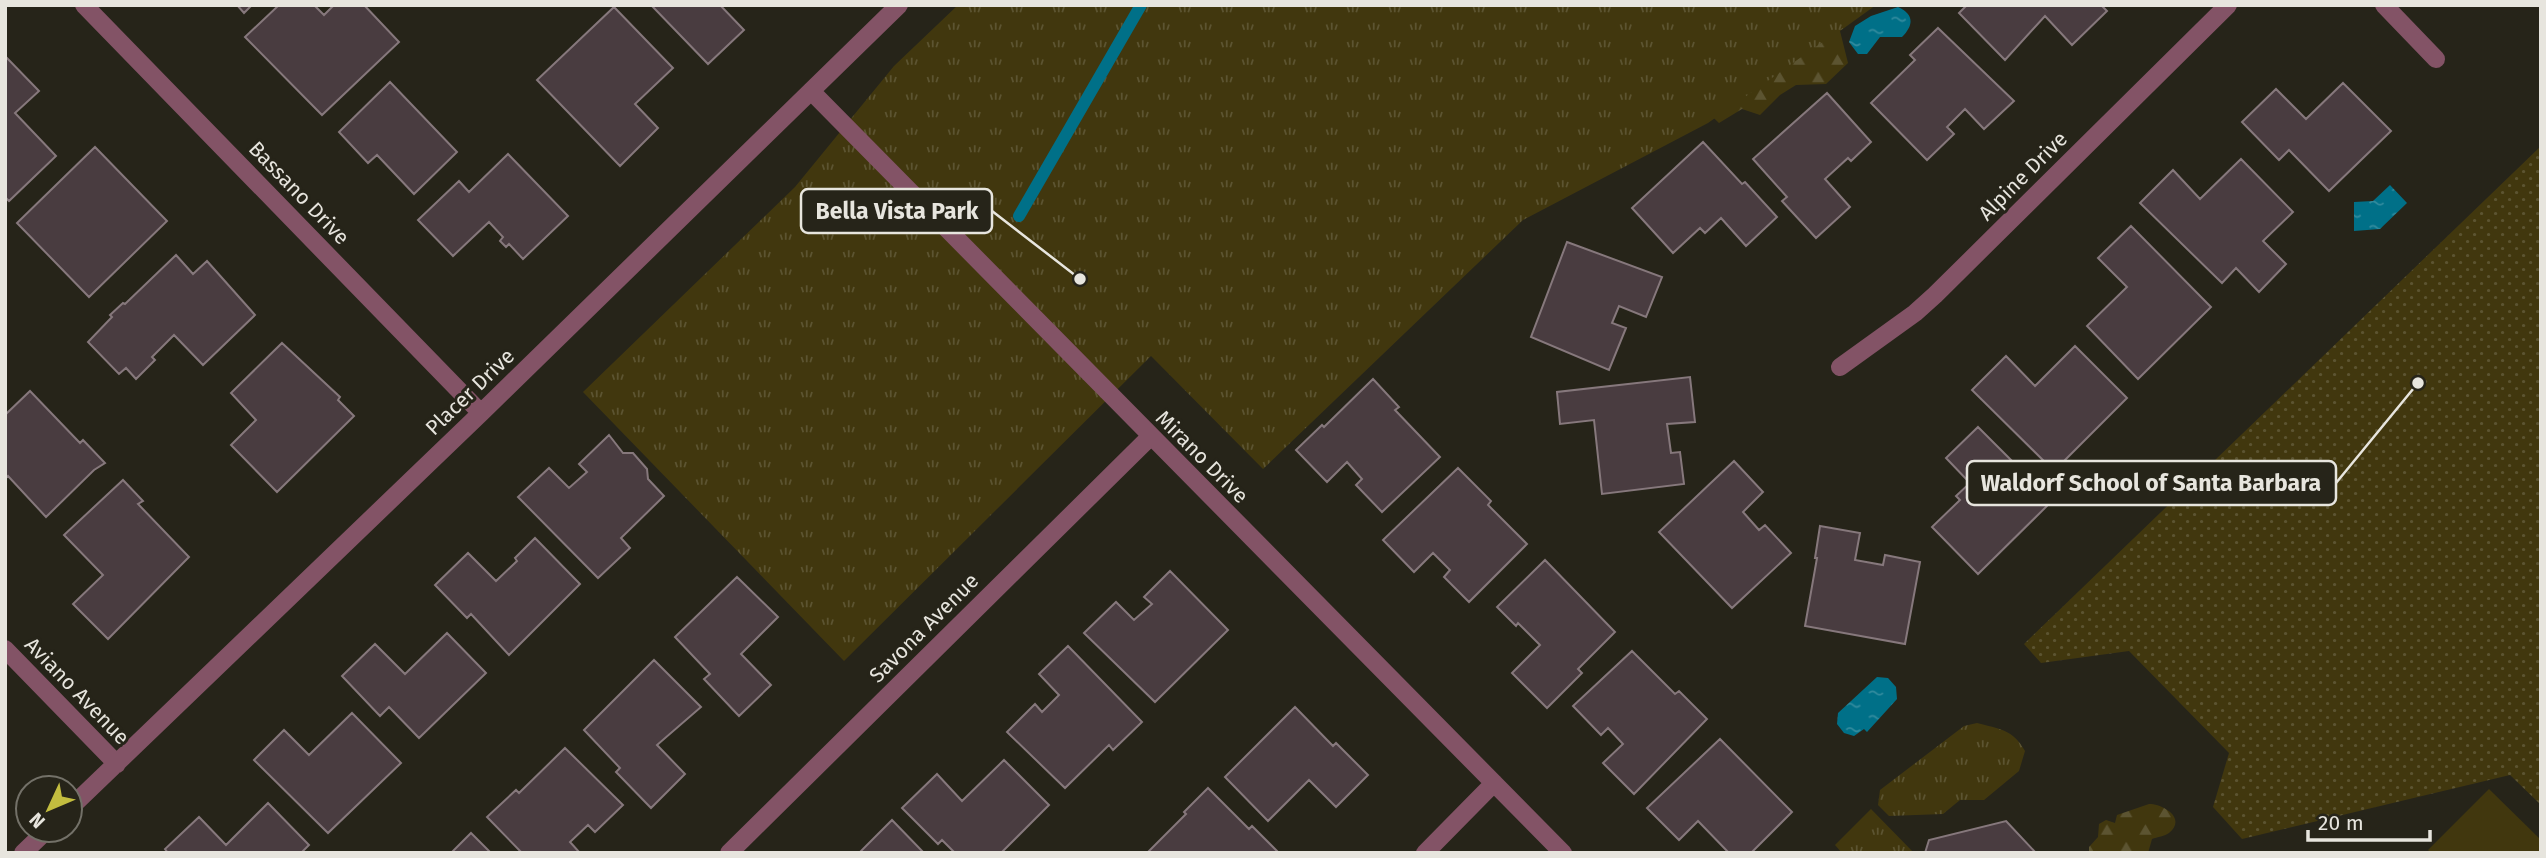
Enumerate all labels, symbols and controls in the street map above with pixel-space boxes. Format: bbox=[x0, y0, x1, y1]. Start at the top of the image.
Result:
street label: Alpine Drive bbox=[1973, 126, 2073, 226]
street label: Bassano Drive bbox=[243, 136, 355, 250]
callout: Bella Vista Park bbox=[801, 189, 992, 233]
text: Bella Vista Park bbox=[816, 197, 979, 225]
street label: Placer Drive bbox=[420, 343, 520, 441]
street label: Mirano Drive bbox=[1150, 405, 1254, 509]
callout: Waldorf School of Santa Barbara bbox=[1967, 461, 2336, 505]
text: Waldorf School of Santa Barbara bbox=[1981, 469, 2321, 497]
street label: Savona Avenue bbox=[864, 568, 984, 688]
street label: Aviano Avenue bbox=[19, 632, 135, 750]
north arrow bbox=[14, 774, 84, 844]
scale bar bbox=[2308, 798, 2430, 842]
text: N bbox=[24, 808, 50, 833]
text: 20 m bbox=[2318, 810, 2364, 836]

